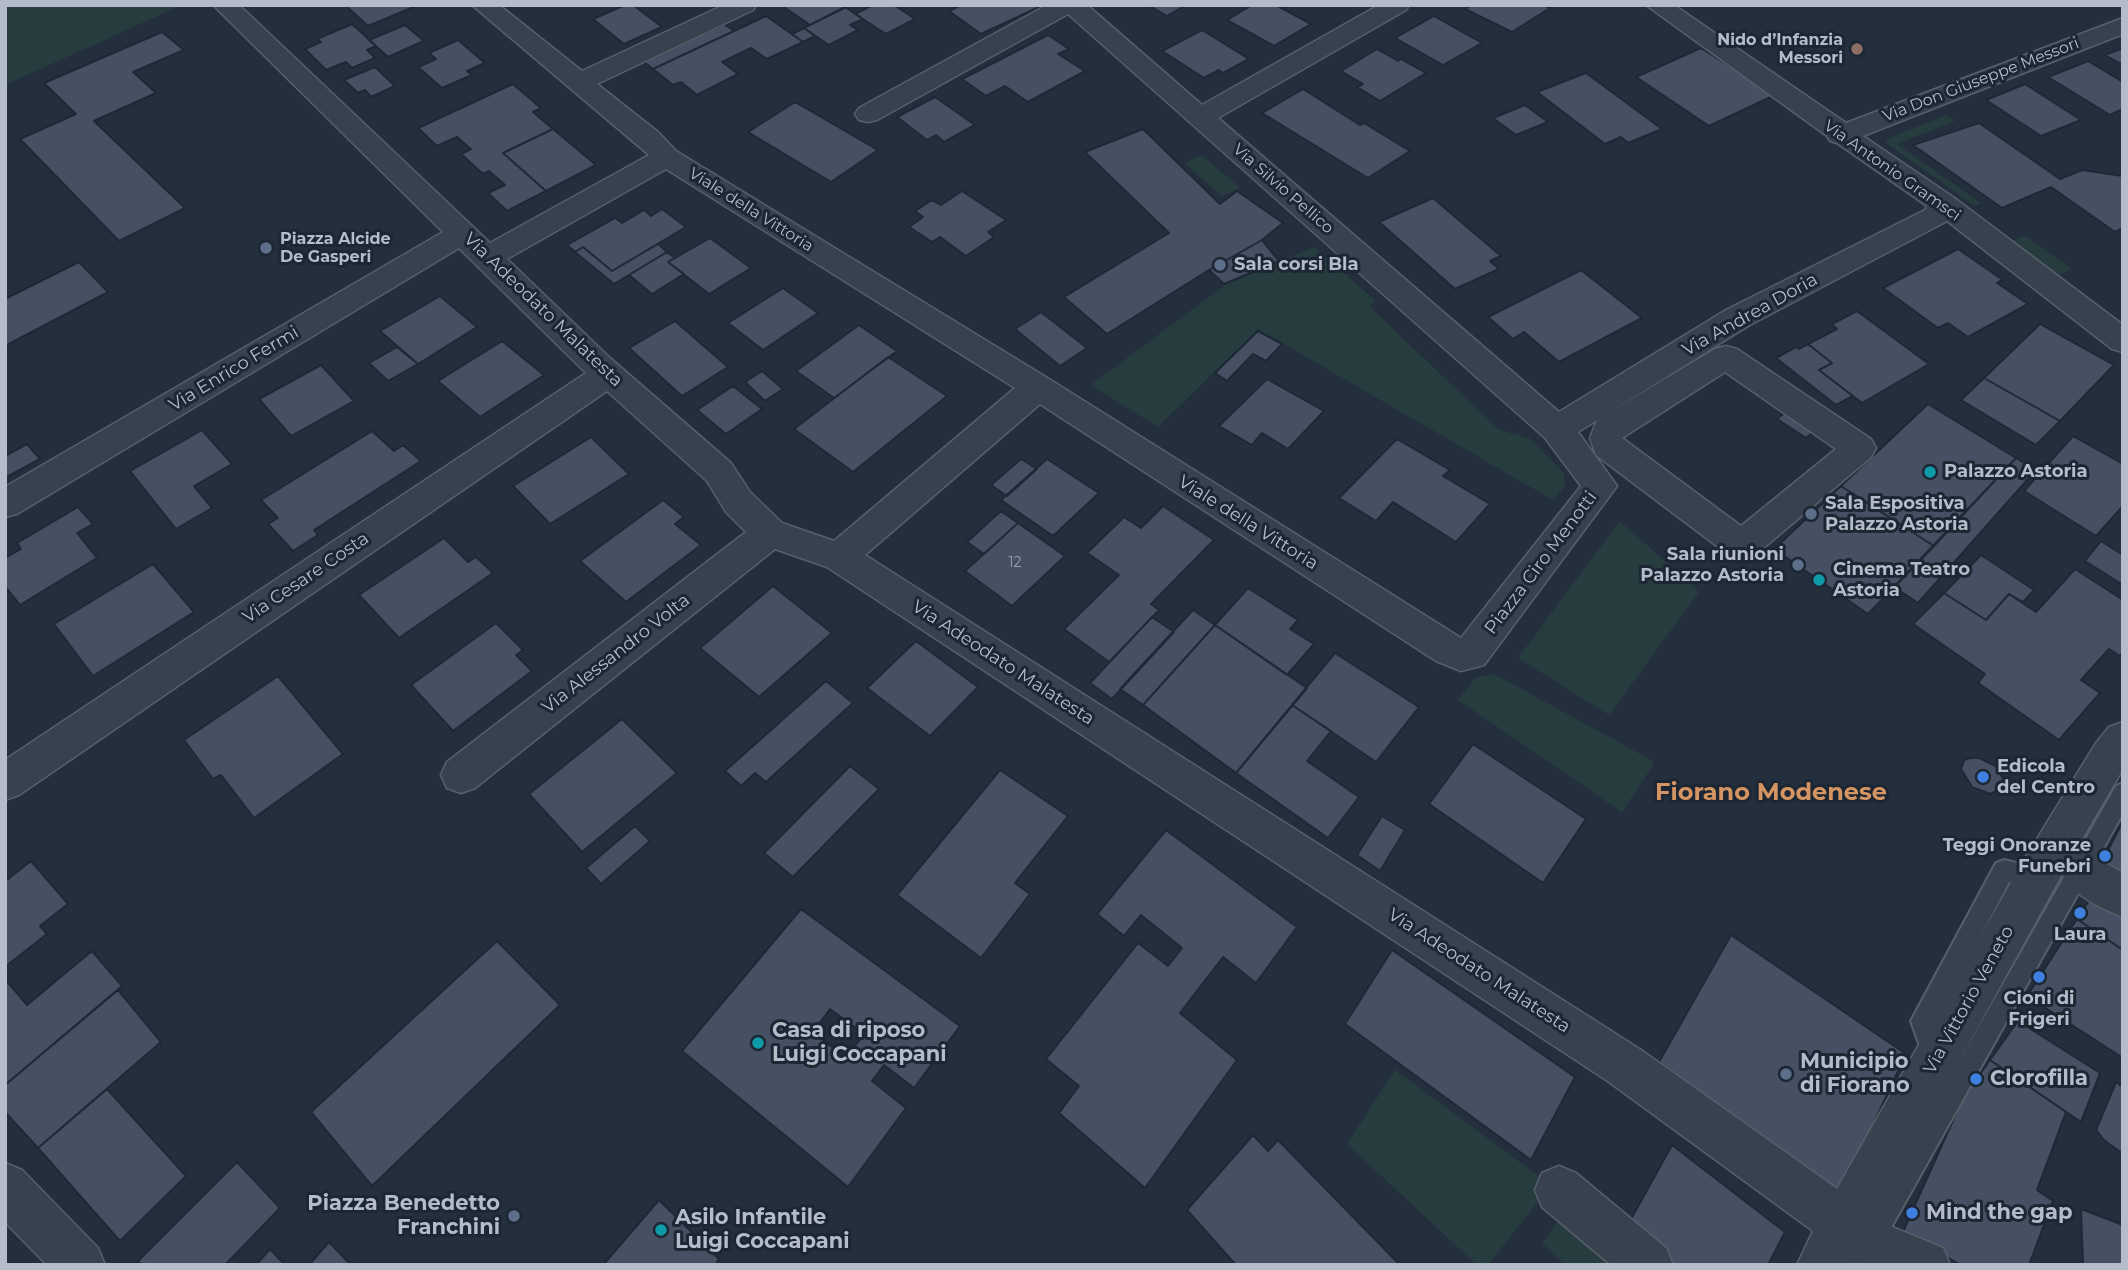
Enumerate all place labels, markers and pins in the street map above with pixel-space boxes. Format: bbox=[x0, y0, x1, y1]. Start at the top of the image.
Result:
place label: Nido d’Infanzia Messori bbox=[1717, 30, 1843, 68]
marker: Nido d’Infanzia Messori bbox=[1849, 41, 1865, 57]
place label: Piazza Alcide De Gasperi bbox=[280, 229, 391, 267]
marker: Piazza Alcide De Gasperi bbox=[258, 240, 274, 256]
place label: Sala corsi Bla bbox=[1234, 254, 1359, 276]
marker: Sala corsi Bla bbox=[1212, 257, 1228, 273]
place label: Palazzo Astoria bbox=[1944, 461, 2088, 483]
marker: Palazzo Astoria bbox=[1922, 464, 1938, 480]
place label: Sala Espositiva Palazzo Astoria bbox=[1825, 493, 1969, 536]
marker: Sala Espositiva Palazzo Astoria bbox=[1803, 506, 1819, 522]
place label: Sala riunioni Palazzo Astoria bbox=[1640, 544, 1784, 586]
marker: Sala riunioni Palazzo Astoria bbox=[1790, 557, 1806, 573]
place label: Cinema Teatro Astoria bbox=[1833, 559, 1970, 602]
marker: Cinema Teatro Astoria bbox=[1811, 572, 1827, 588]
place label: Edicola del Centro bbox=[1997, 756, 2095, 798]
marker: Edicola del Centro bbox=[1975, 769, 1991, 785]
place label: Teggi Onoranze Funebri bbox=[1943, 835, 2091, 878]
marker: Teggi Onoranze Funebri bbox=[2097, 848, 2113, 864]
marker: Laura bbox=[2072, 905, 2088, 921]
place label: Laura bbox=[2054, 924, 2106, 946]
marker: Cioni di Frigeri bbox=[2031, 969, 2047, 985]
place label: Cioni di Frigeri bbox=[2003, 988, 2075, 1030]
place label: Casa di riposo Luigi Coccapani bbox=[772, 1018, 947, 1068]
marker: Casa di riposo Luigi Coccapani bbox=[750, 1035, 766, 1051]
place label: Municipio di Fiorano bbox=[1800, 1049, 1910, 1099]
marker: Municipio di Fiorano bbox=[1778, 1066, 1794, 1082]
place label: Clorofilla bbox=[1990, 1066, 2088, 1092]
marker: Clorofilla bbox=[1968, 1071, 1984, 1087]
place label: Piazza Benedetto Franchini bbox=[307, 1191, 500, 1241]
place label: Mind the gap bbox=[1926, 1200, 2073, 1226]
place label: Asilo Infantile Luigi Coccapani bbox=[675, 1205, 850, 1255]
marker: Mind the gap bbox=[1904, 1205, 1920, 1221]
marker: Piazza Benedetto Franchini bbox=[506, 1208, 522, 1224]
marker: Asilo Infantile Luigi Coccapani bbox=[653, 1222, 669, 1238]

